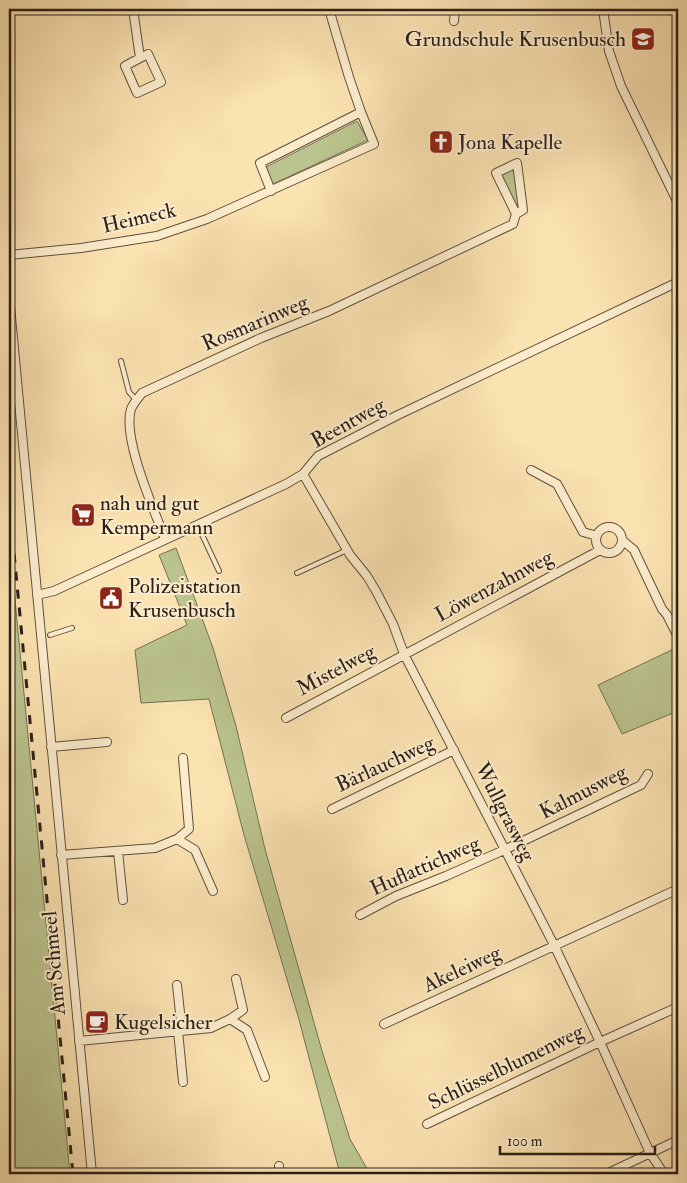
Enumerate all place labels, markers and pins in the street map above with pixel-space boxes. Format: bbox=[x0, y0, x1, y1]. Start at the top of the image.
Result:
place label: Grundschule Krusenbusch bbox=[405, 26, 626, 53]
school or university icon: Grundschule Krusenbusch bbox=[630, 26, 656, 52]
church icon: Jona Kapelle bbox=[428, 129, 454, 155]
place label: Jona Kapelle bbox=[457, 129, 562, 156]
place label: nah und gut Kempermann bbox=[100, 490, 213, 541]
supermarket icon: nah und gut Kempermann bbox=[70, 502, 96, 528]
place label: Polizeistation Krusenbusch bbox=[128, 573, 241, 624]
public building icon: Polizeistation Krusenbusch bbox=[98, 585, 124, 611]
cafe icon: Kugelsicher bbox=[84, 1009, 110, 1035]
place label: Kugelsicher bbox=[114, 1009, 213, 1036]

